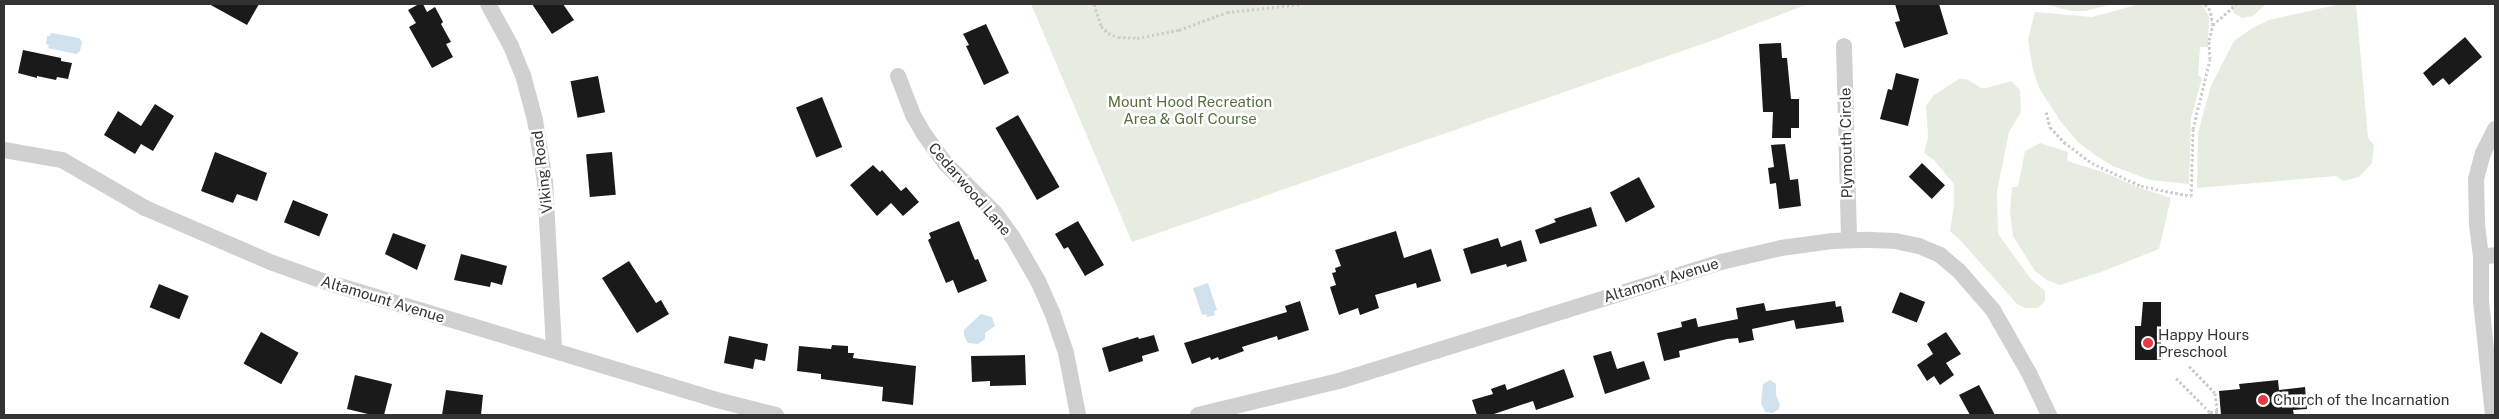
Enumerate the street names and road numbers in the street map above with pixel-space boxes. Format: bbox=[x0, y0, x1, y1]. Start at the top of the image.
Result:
street label: Plymouth Circle bbox=[1836, 88, 1856, 198]
street label: Viking Road bbox=[528, 130, 556, 214]
street label: Cedarwood Lane bbox=[925, 139, 1015, 239]
street label: Altamont Avenue bbox=[1601, 254, 1721, 306]
street label: Altamount Avenue bbox=[319, 272, 447, 326]

